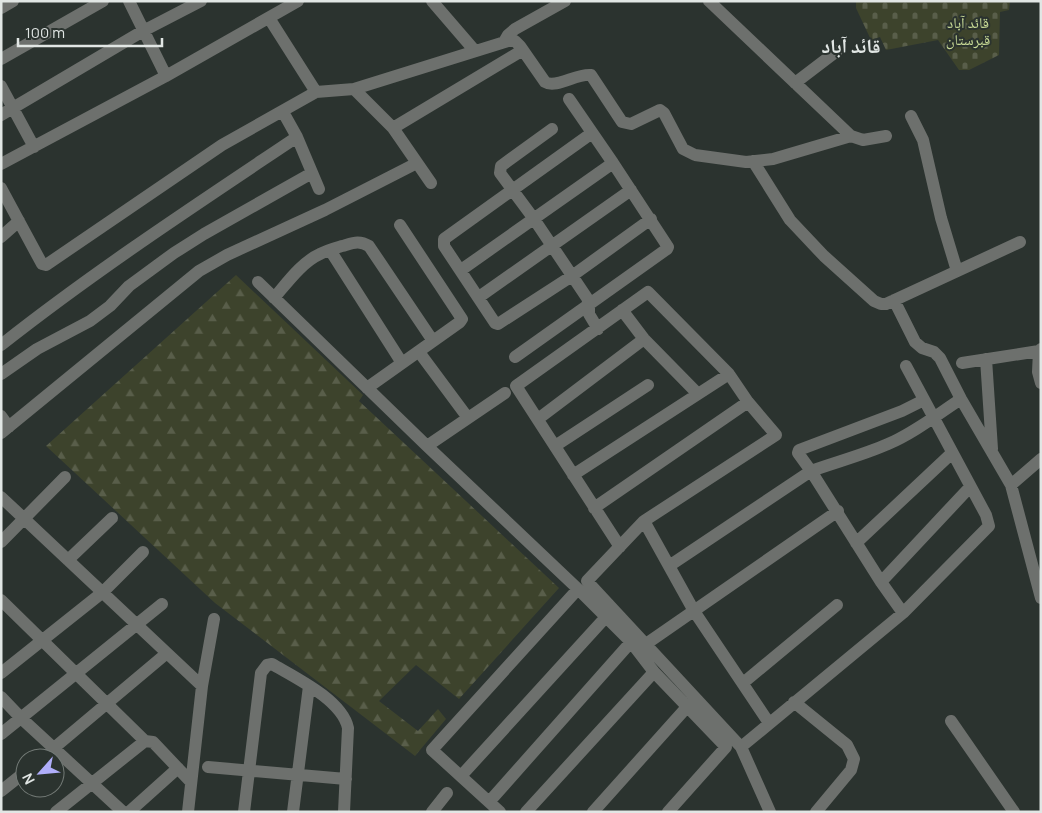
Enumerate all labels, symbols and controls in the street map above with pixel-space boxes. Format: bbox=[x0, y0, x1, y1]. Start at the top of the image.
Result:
park label: قائد آباد قبرستان bbox=[946, 12, 990, 50]
scale bar bbox=[18, 15, 161, 47]
text: 100 m bbox=[25, 22, 65, 43]
district label: قائد آباد bbox=[821, 32, 881, 59]
north arrow bbox=[15, 748, 65, 798]
text: N bbox=[17, 770, 39, 788]

